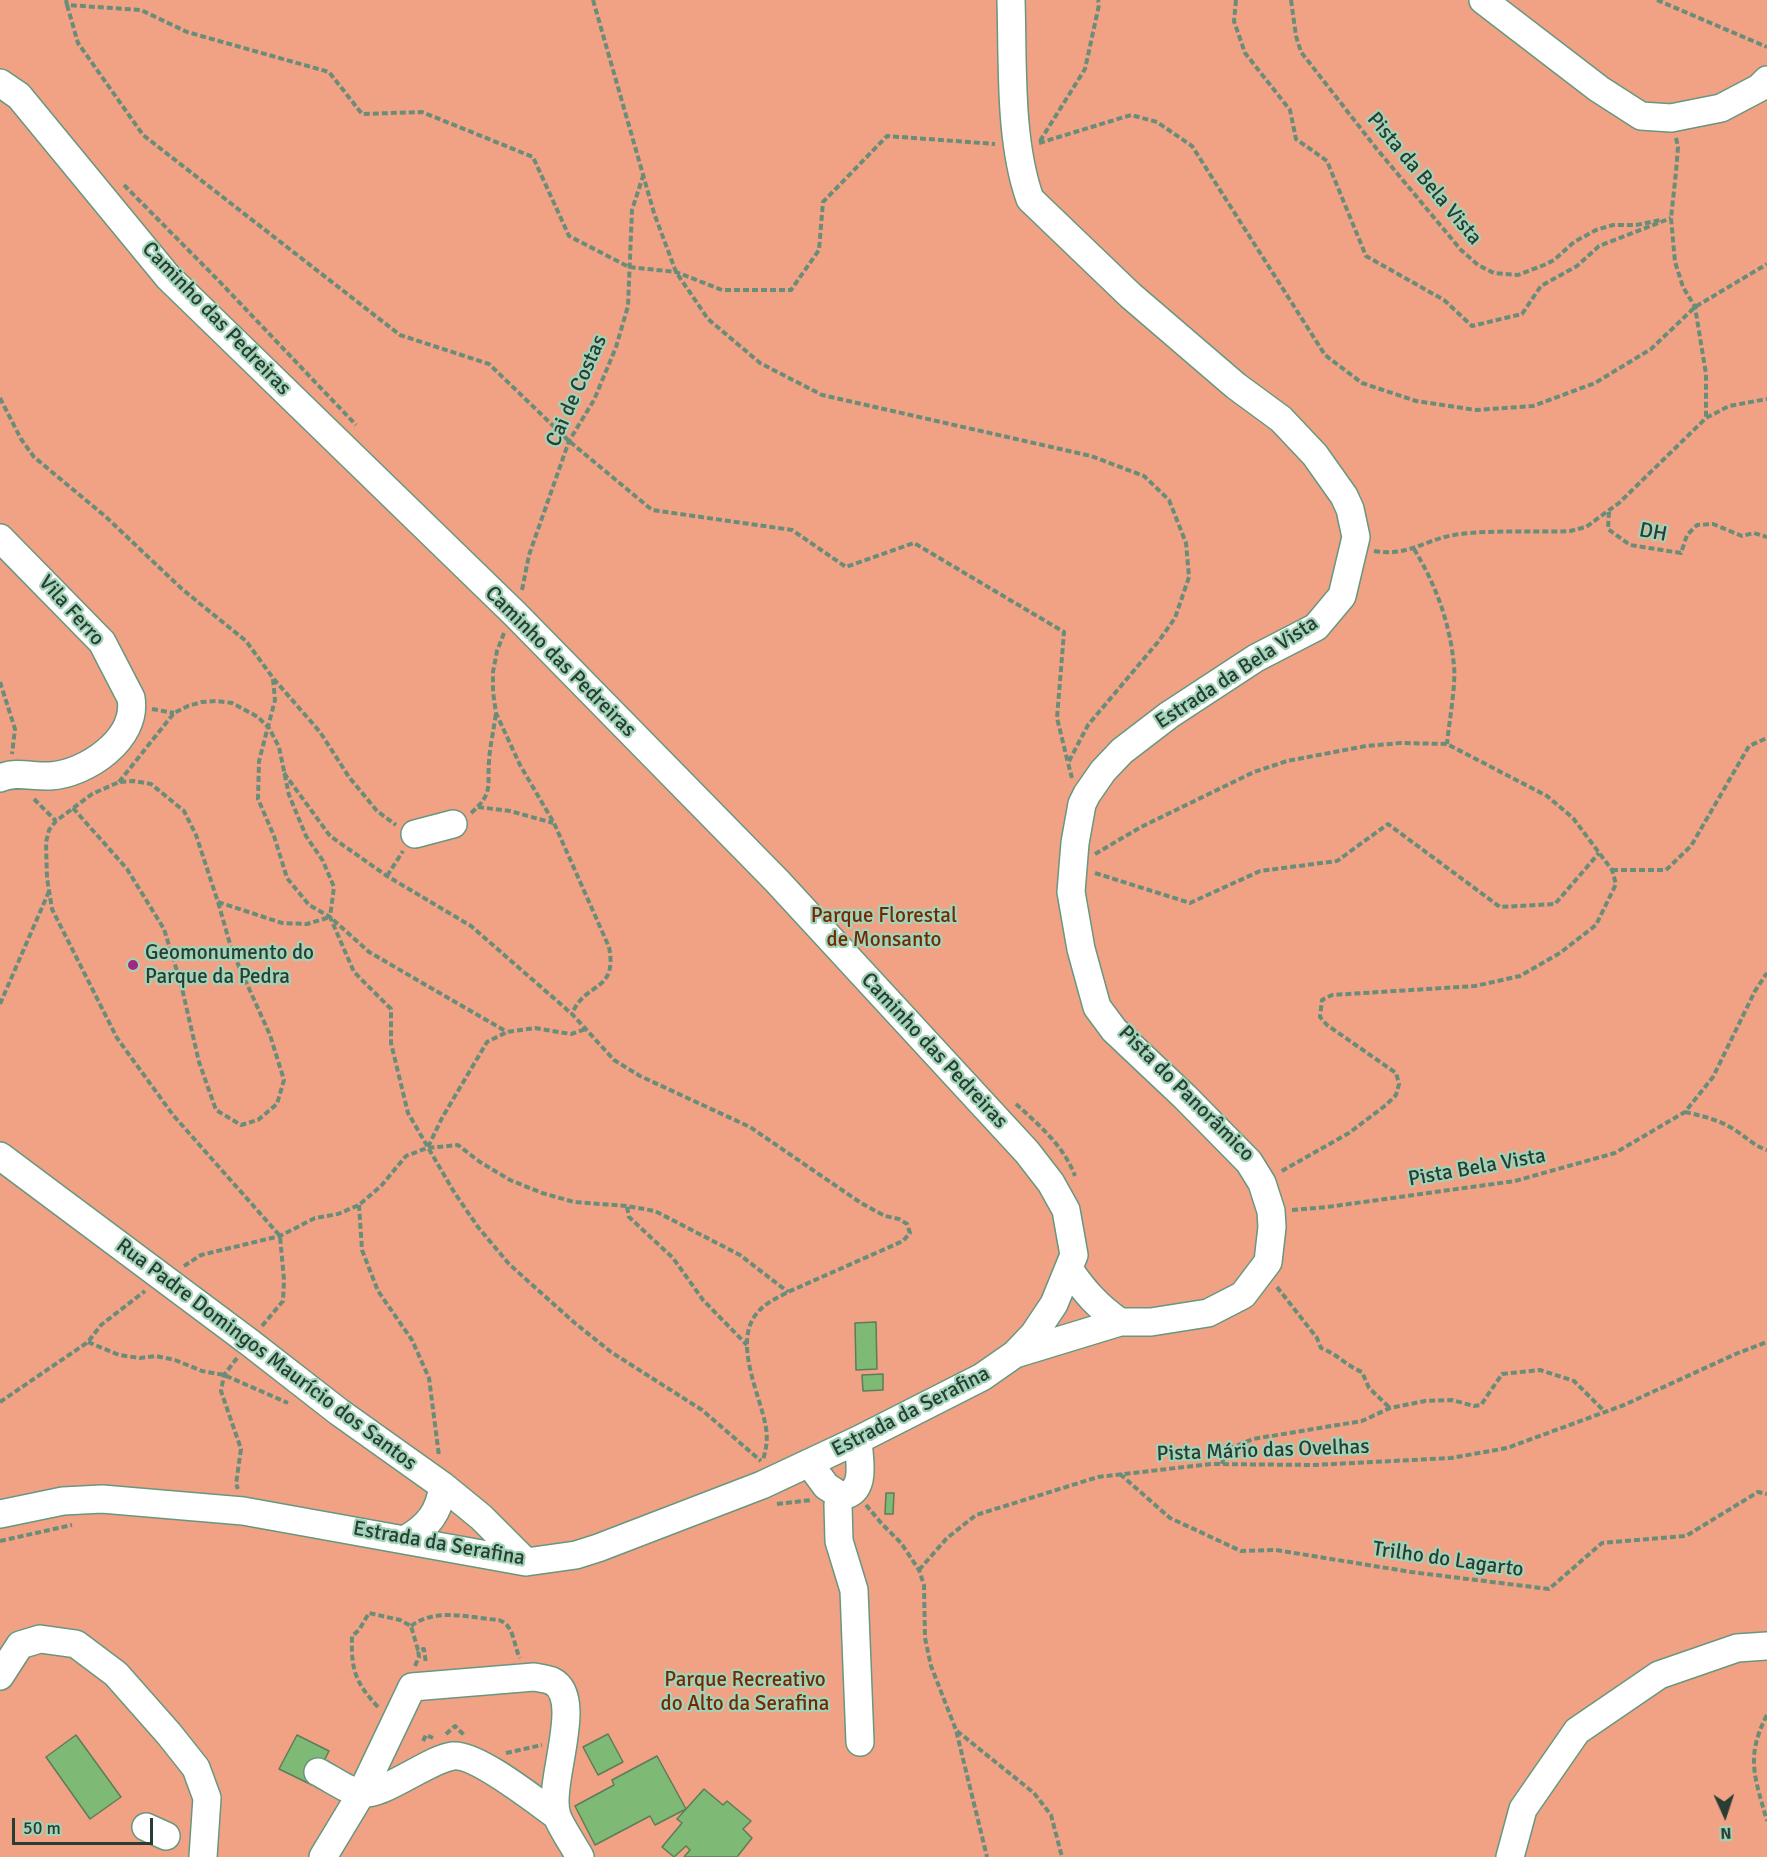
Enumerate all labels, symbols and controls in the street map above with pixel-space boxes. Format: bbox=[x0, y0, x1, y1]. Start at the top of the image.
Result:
street label: Pista da Bela Vista bbox=[1361, 108, 1487, 250]
street label: Caminho das Pedreiras bbox=[136, 237, 296, 401]
street label: Cai de Costas bbox=[541, 331, 613, 451]
street label: DH bbox=[1637, 518, 1669, 548]
street label: Vila Ferro bbox=[33, 571, 109, 651]
street label: Caminho das Pedreiras bbox=[479, 581, 641, 743]
street label: Estrada da Bela Vista bbox=[1151, 611, 1323, 735]
park label: Parque Florestal de Monsanto bbox=[811, 903, 957, 953]
place label: Geomonumento do Parque da Pedra bbox=[145, 940, 314, 990]
marker: Geomonumento do Parque da Pedra bbox=[126, 958, 140, 972]
street label: Caminho das Pedreiras bbox=[855, 968, 1013, 1134]
street label: Pista do Panorâmico bbox=[1113, 1021, 1259, 1167]
street label: Pista Bela Vista bbox=[1406, 1144, 1548, 1192]
street label: Rua Padre Domingos Maurício dos Santos bbox=[111, 1234, 421, 1476]
street label: Estrada da Serafina bbox=[828, 1361, 994, 1463]
street label: Pista Mário das Ovelhas bbox=[1156, 1435, 1370, 1467]
street label: Estrada da Serafina bbox=[351, 1516, 527, 1572]
street label: Trilho do Lagarto bbox=[1371, 1537, 1525, 1583]
park label: Parque Recreativo do Alto da Serafina bbox=[661, 1667, 829, 1717]
north arrow bbox=[1695, 1785, 1755, 1845]
scale bar bbox=[15, 1806, 156, 1844]
text: 50 m bbox=[23, 1817, 61, 1839]
text: N bbox=[1720, 1823, 1732, 1843]

